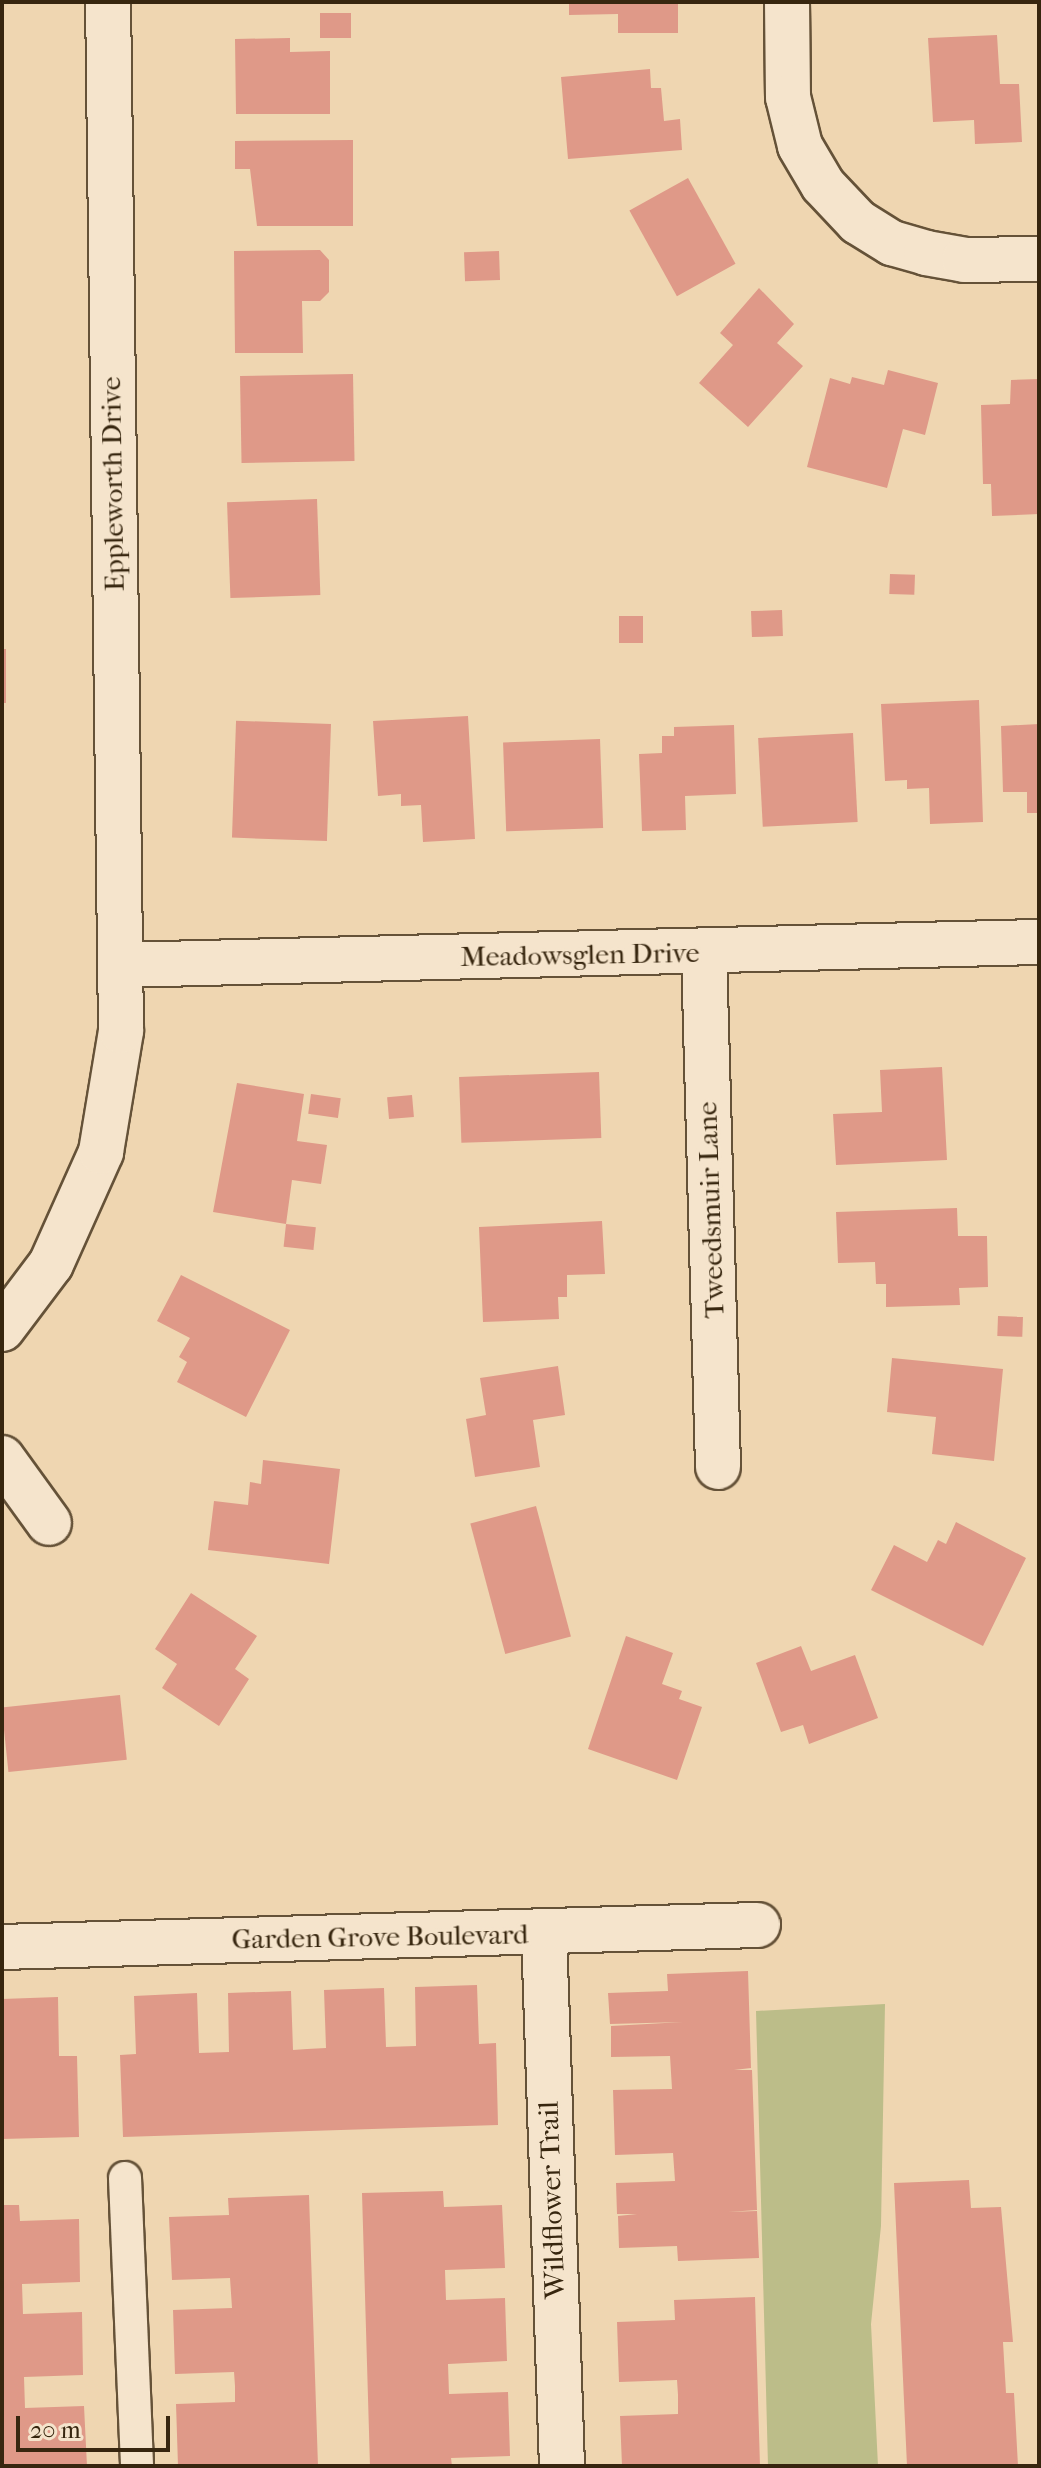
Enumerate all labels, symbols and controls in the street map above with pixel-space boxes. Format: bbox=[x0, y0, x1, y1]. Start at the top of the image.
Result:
street label: Eppleworth Drive bbox=[94, 376, 132, 592]
street label: Meadowsglen Drive bbox=[460, 936, 700, 974]
street label: Tweedsmuir Lane bbox=[690, 1101, 732, 1319]
street label: Garden Grove Boulevard bbox=[231, 1918, 529, 1956]
street label: Wildflower Trail bbox=[532, 2101, 572, 2299]
scale bar bbox=[20, 2400, 174, 2450]
text: 20 m bbox=[30, 2416, 81, 2444]

